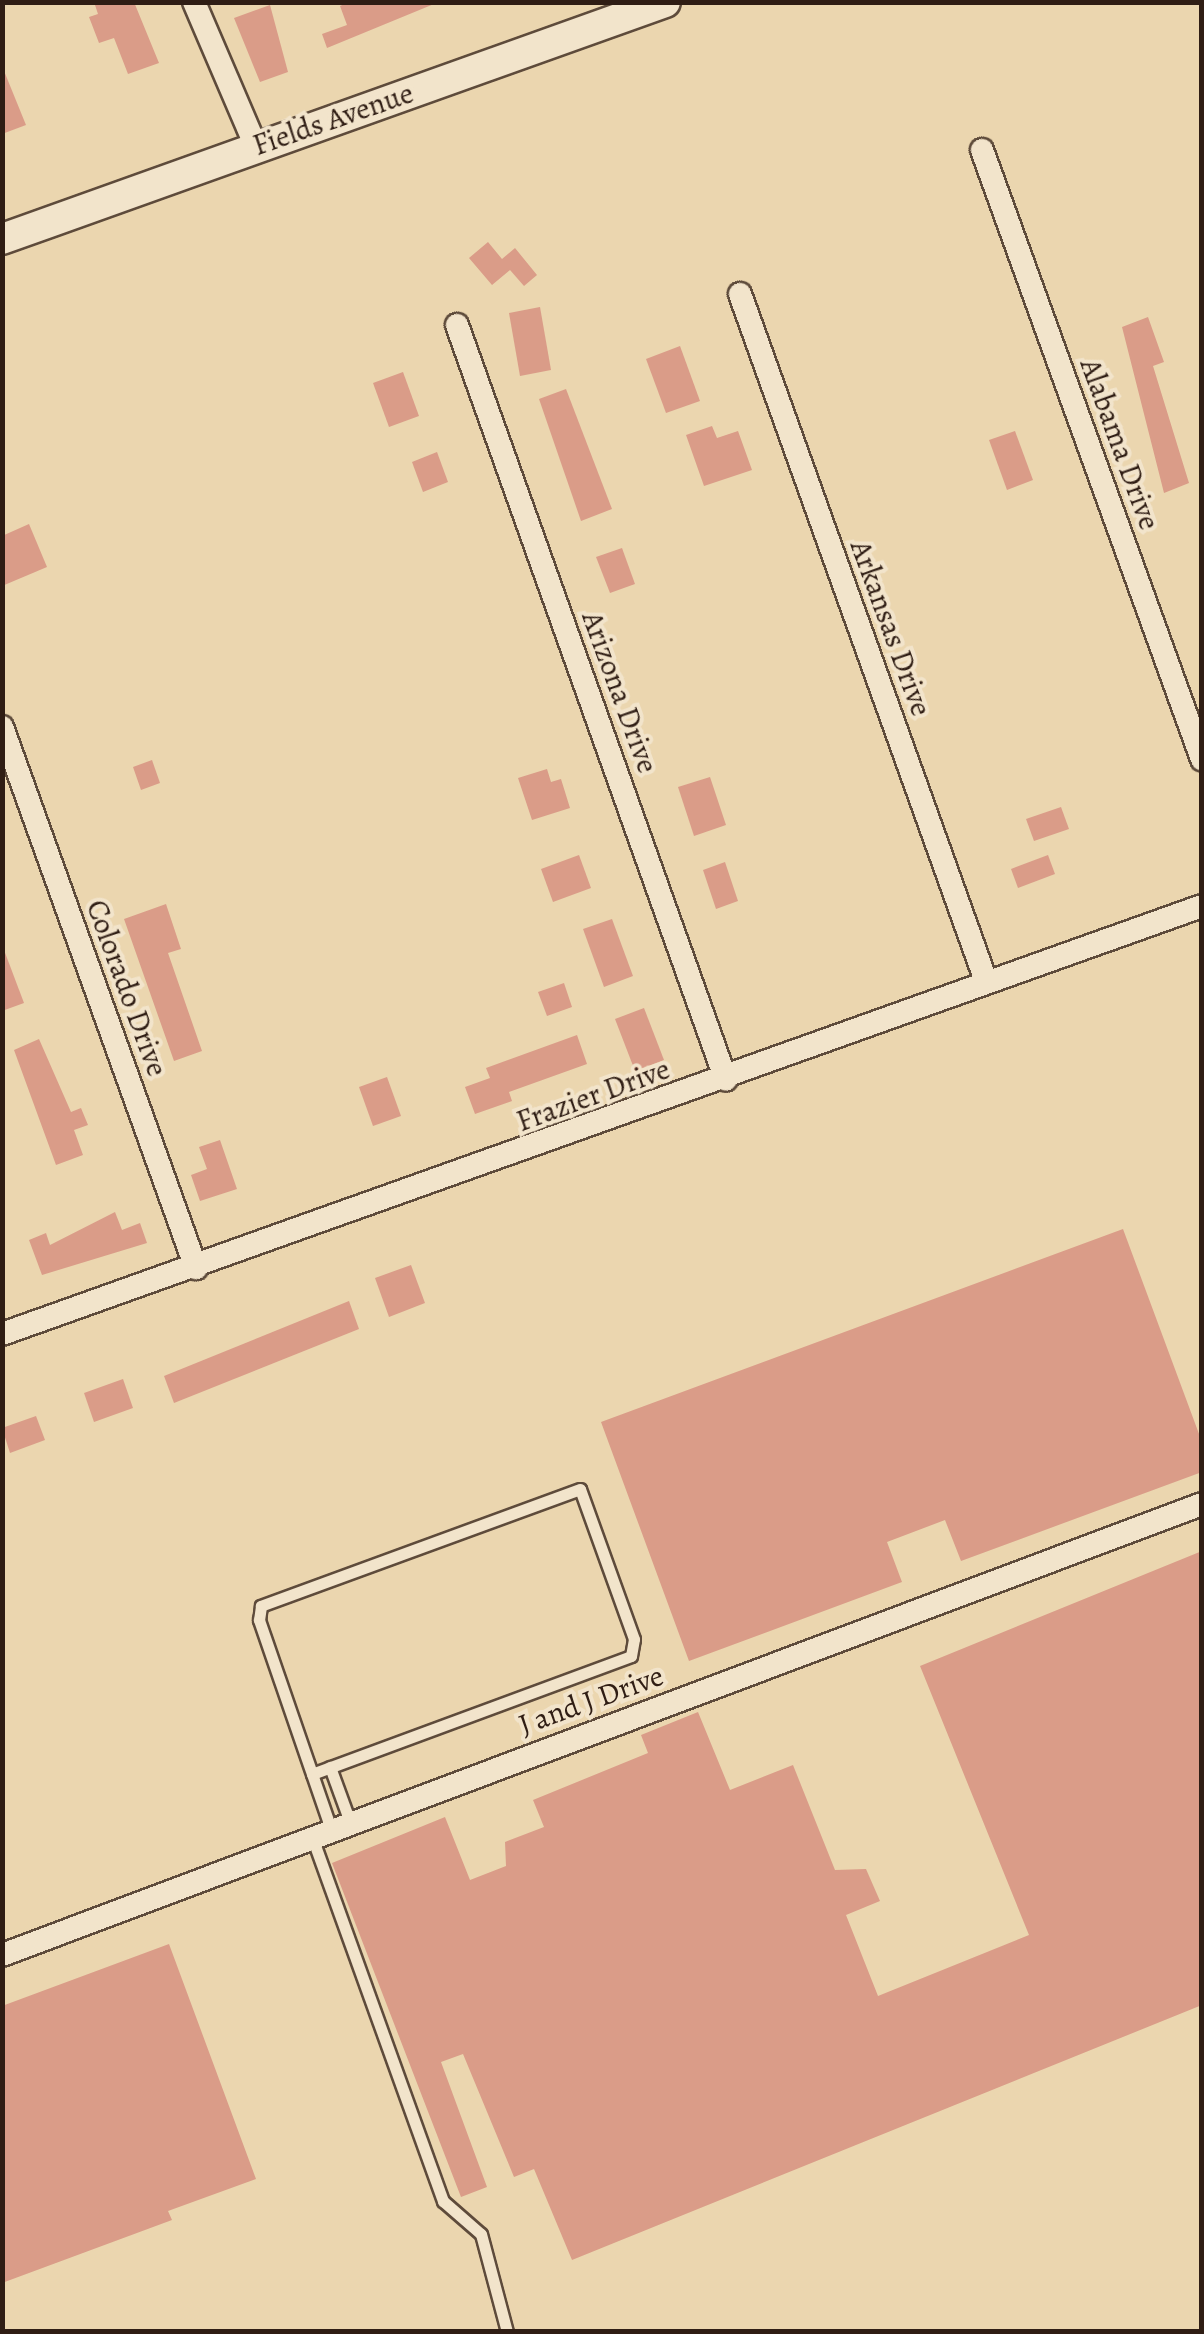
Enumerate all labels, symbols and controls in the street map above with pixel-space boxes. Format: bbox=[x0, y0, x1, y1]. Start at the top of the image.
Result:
street label: Fields Avenue bbox=[248, 75, 418, 163]
street label: Alabama Drive bbox=[1072, 353, 1168, 535]
street label: Arkansas Drive bbox=[843, 535, 939, 721]
street label: Arizona Drive bbox=[574, 606, 666, 778]
street label: Colorado Drive bbox=[78, 895, 176, 1081]
street label: Frazier Drive bbox=[511, 1051, 675, 1139]
street label: J and J Drive bbox=[514, 1657, 668, 1743]

